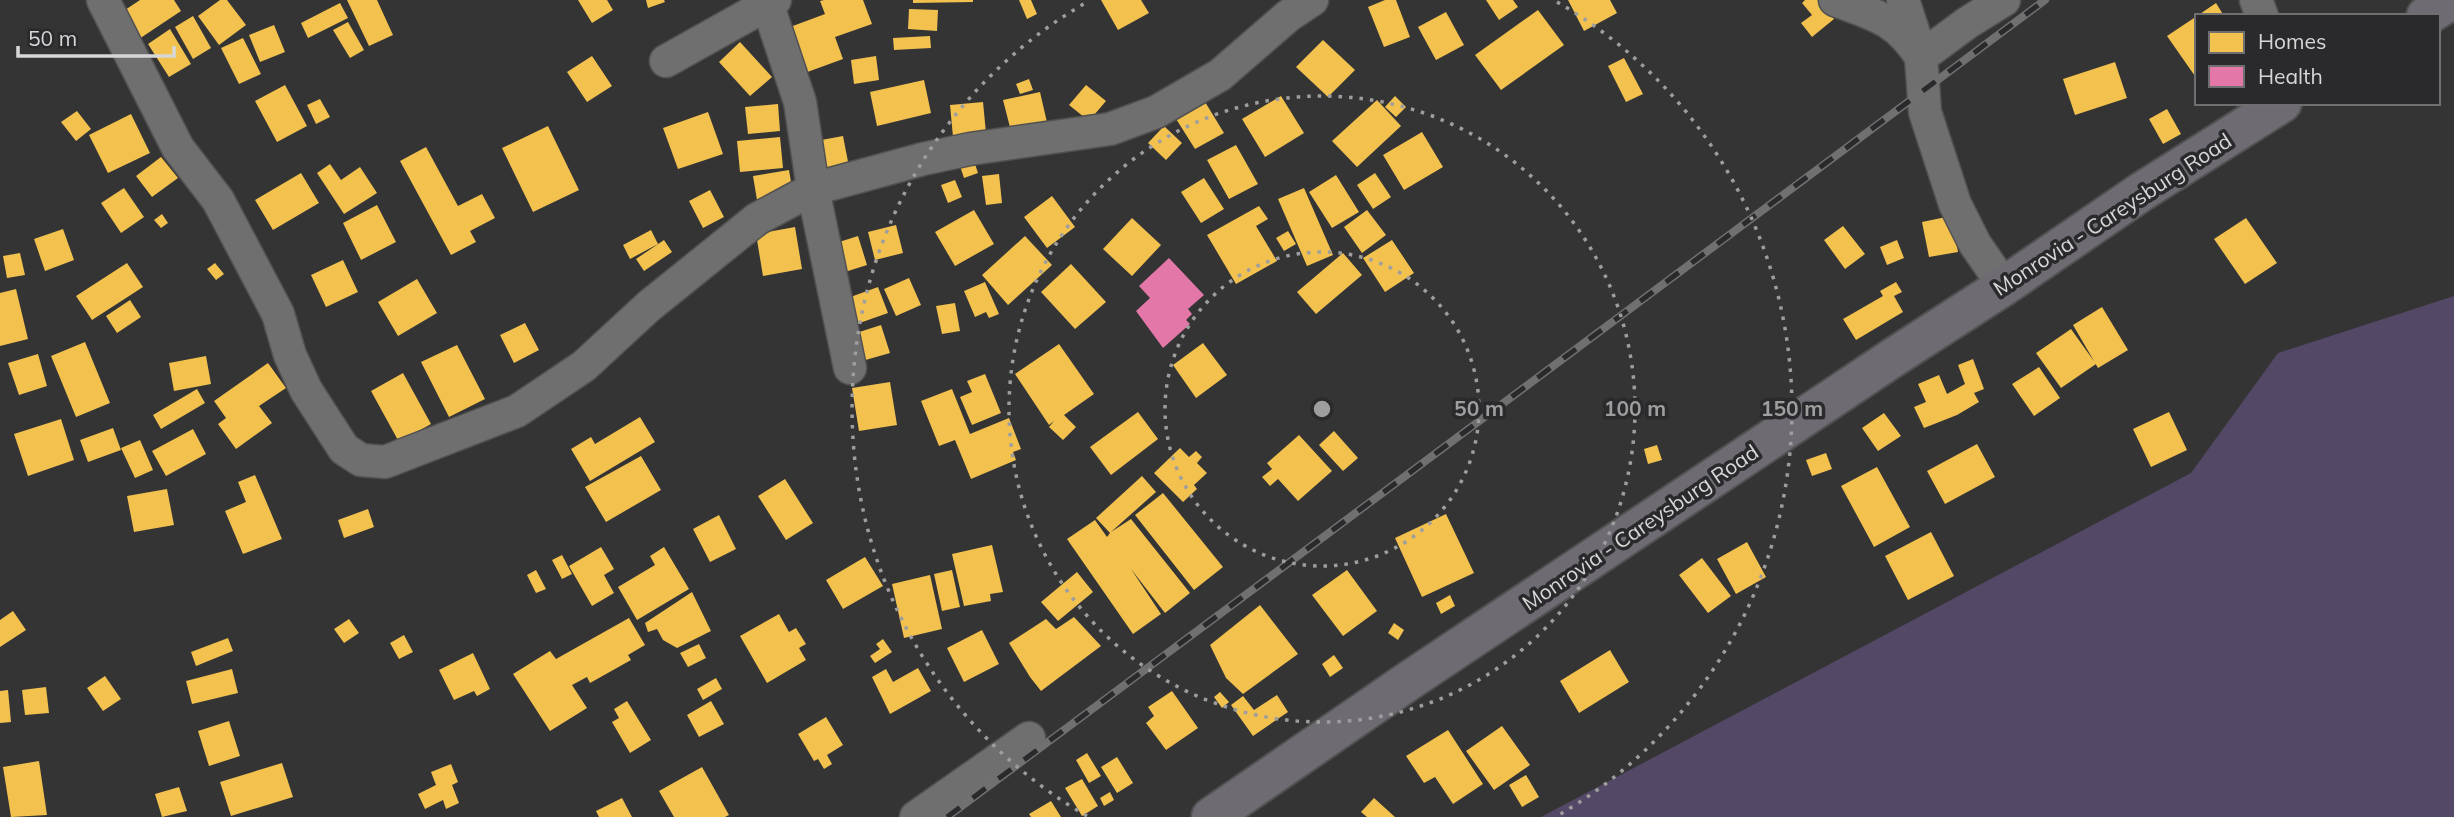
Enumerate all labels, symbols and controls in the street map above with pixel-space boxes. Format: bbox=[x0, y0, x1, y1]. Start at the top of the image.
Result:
scale bar bbox=[18, 14, 173, 58]
legend bbox=[2195, 14, 2440, 105]
text: 50 m bbox=[28, 25, 77, 51]
text: Homes bbox=[2258, 28, 2326, 54]
text: Health bbox=[2258, 63, 2323, 89]
street label: Monrovia - Careysburg Road bbox=[1988, 127, 2236, 301]
text: 50 m bbox=[1454, 395, 1504, 421]
text: 100 m bbox=[1604, 395, 1666, 421]
text: 150 m bbox=[1761, 395, 1823, 421]
centre of rings bbox=[1310, 397, 1334, 421]
street label: Monrovia - Careysburg Road bbox=[1517, 438, 1763, 616]

